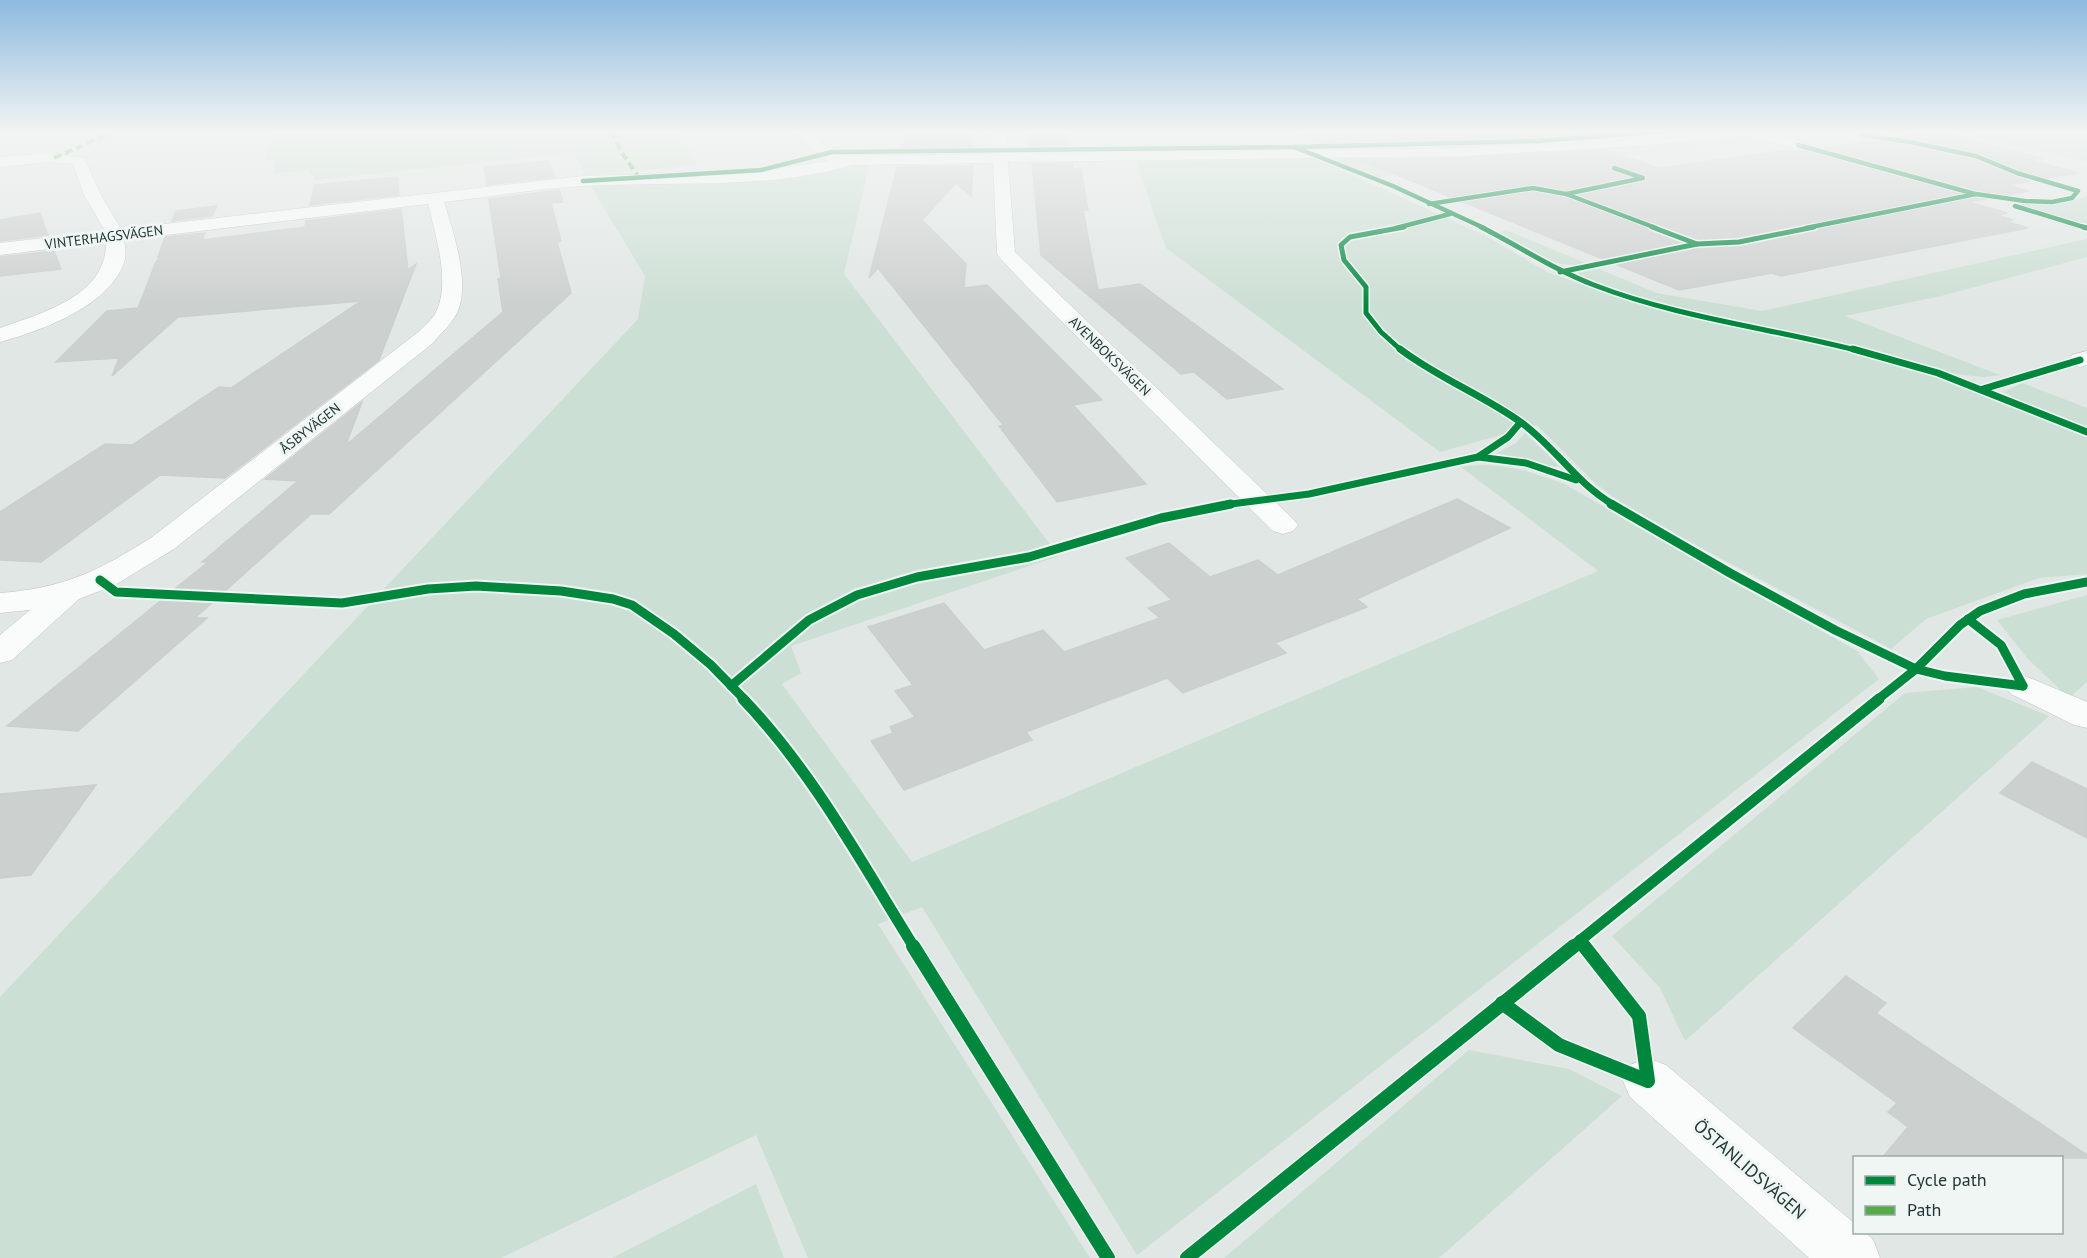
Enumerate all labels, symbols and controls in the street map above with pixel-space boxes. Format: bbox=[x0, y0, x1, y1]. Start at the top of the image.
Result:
street label: VINTERHAGSVÄGEN bbox=[43, 221, 164, 253]
street label: AVENBOKSVÄGEN bbox=[1065, 312, 1155, 400]
street label: ÅSBYVÄGEN bbox=[276, 399, 344, 457]
street label: ÖSTANLIDSVÄGEN bbox=[1689, 1114, 1811, 1224]
legend bbox=[1853, 1156, 2063, 1234]
text: Cycle path bbox=[1907, 1168, 1987, 1191]
text: Path bbox=[1907, 1198, 1941, 1221]

